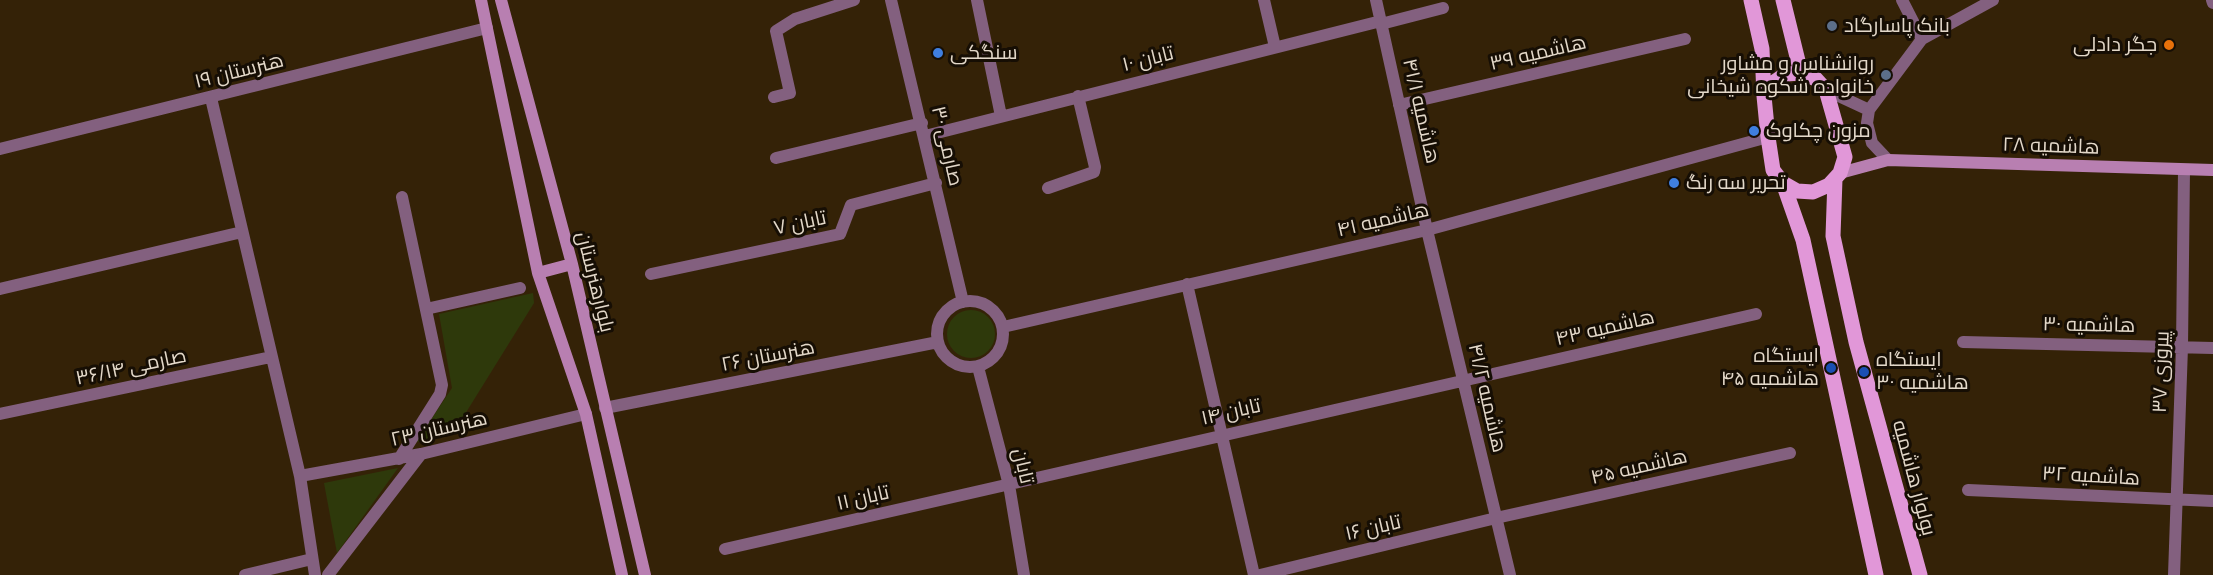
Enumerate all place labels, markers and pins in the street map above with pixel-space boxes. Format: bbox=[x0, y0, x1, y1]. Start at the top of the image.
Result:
place label: بانک پاسارگاد bbox=[1844, 14, 1950, 38]
marker: بانک پاسارگاد bbox=[1825, 19, 1839, 33]
place label: جگر دادلی bbox=[2073, 33, 2157, 57]
marker: جگر دادلی bbox=[2162, 38, 2176, 52]
place label: سنگکی bbox=[950, 41, 1017, 65]
marker: سنگکی bbox=[931, 46, 945, 60]
place label: روانشناس و مشاور خانواده شکوه شیخانی bbox=[1687, 52, 1874, 99]
marker: روانشناس و مشاور خانواده شکوه شیخانی bbox=[1879, 68, 1893, 82]
place label: مزون چکاوک bbox=[1766, 119, 1871, 143]
marker: مزون چکاوک bbox=[1747, 124, 1761, 138]
place label: تحریر سه رنگ bbox=[1686, 171, 1785, 195]
marker: تحریر سه رنگ bbox=[1667, 176, 1681, 190]
place label: ایستگاه هاشمیه ۴۵ bbox=[1721, 344, 1819, 391]
place label: ایستگاه هاشمیه ۳۰ bbox=[1876, 348, 1969, 395]
marker: ایستگاه هاشمیه ۴۵ bbox=[1824, 361, 1838, 375]
marker: ایستگاه هاشمیه ۳۰ bbox=[1857, 365, 1871, 379]

